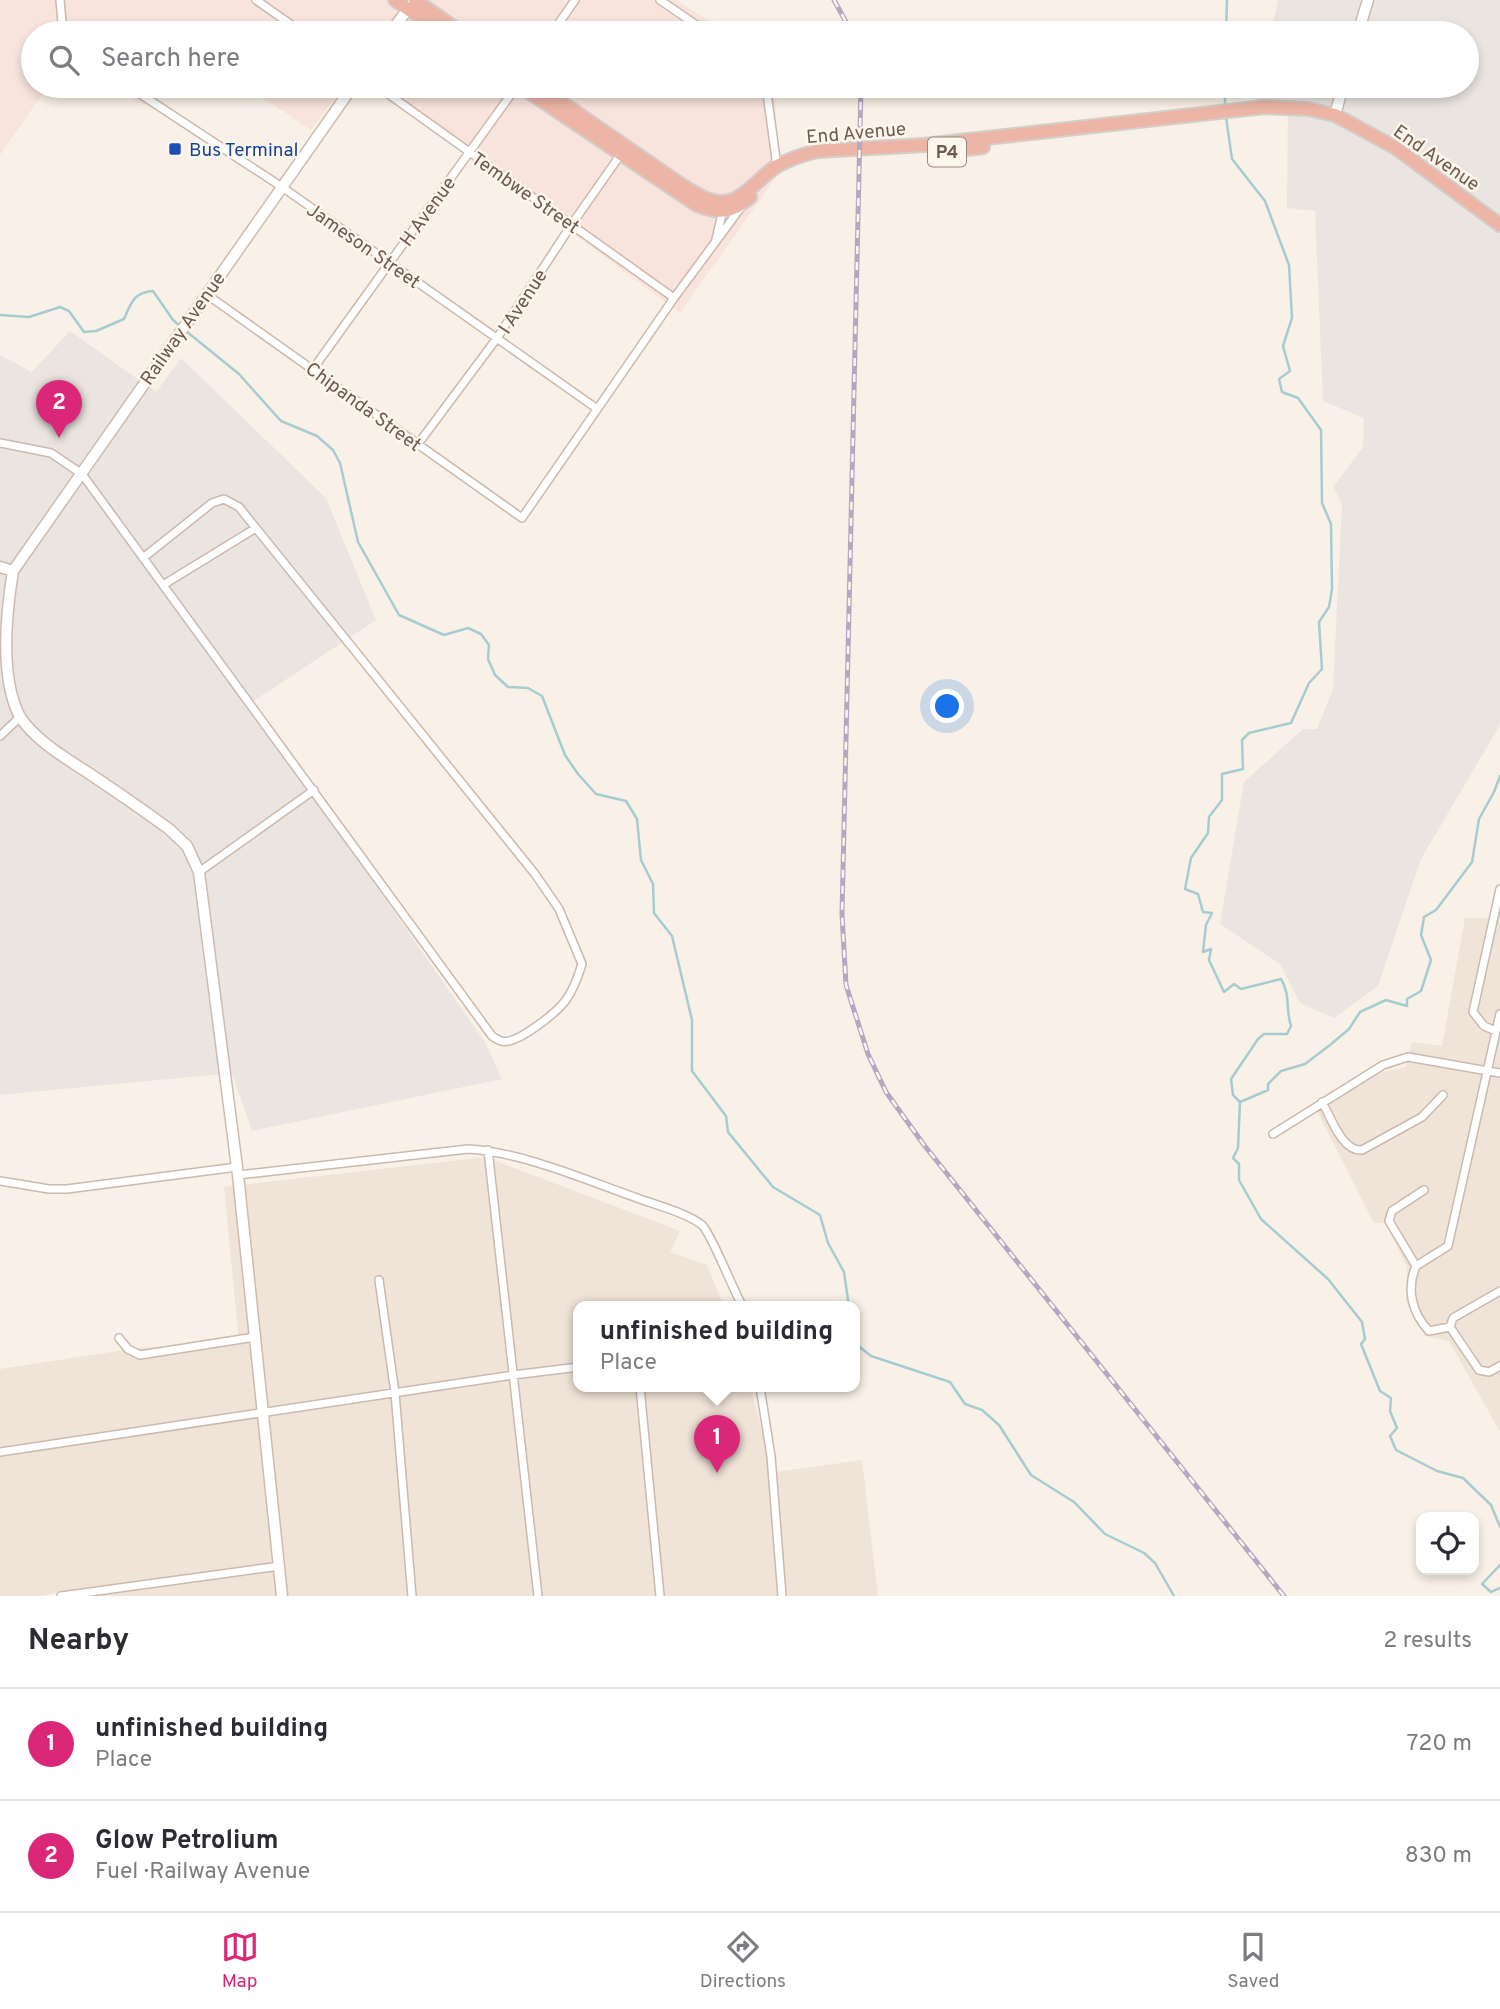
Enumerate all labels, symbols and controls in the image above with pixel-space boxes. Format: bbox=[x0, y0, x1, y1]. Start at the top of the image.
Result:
search box bbox=[21, 21, 1479, 98]
icon: search bbox=[45, 41, 83, 79]
text: Search here bbox=[101, 43, 240, 76]
street label: End Avenue bbox=[805, 118, 907, 150]
street label: End Avenue bbox=[1388, 120, 1484, 197]
road number: P4 bbox=[928, 138, 966, 167]
place label: Bus Terminal bbox=[189, 139, 299, 163]
marker: Bus Terminal bbox=[167, 141, 183, 157]
street label: Tembwe Street bbox=[466, 147, 584, 240]
street label: H Avenue bbox=[395, 173, 462, 252]
street label: Jameson Street bbox=[301, 198, 425, 295]
street label: I Avenue bbox=[494, 265, 554, 339]
street label: Railway Avenue bbox=[136, 268, 232, 390]
street label: Chipanda Street bbox=[300, 357, 425, 458]
pin: 2 bbox=[36, 380, 82, 438]
your location bbox=[930, 689, 964, 723]
popup bbox=[573, 1301, 860, 1392]
text: unfinished building bbox=[600, 1316, 833, 1349]
text: Place bbox=[600, 1349, 657, 1378]
pin: 1 bbox=[694, 1415, 740, 1473]
map controls bbox=[1416, 1512, 1479, 1575]
button: locate bbox=[1416, 1512, 1479, 1575]
text: Nearby bbox=[28, 1623, 129, 1660]
text: 2 results bbox=[1383, 1627, 1472, 1656]
text: unfinished building bbox=[95, 1713, 328, 1746]
text: 1 bbox=[46, 1730, 56, 1759]
text: 720 m bbox=[1407, 1730, 1472, 1759]
text: Place bbox=[95, 1746, 152, 1775]
text: Glow Petrolium bbox=[95, 1825, 279, 1858]
text: 2 bbox=[44, 1842, 58, 1871]
text: 830 m bbox=[1405, 1842, 1472, 1871]
text: Fuel · Railway Avenue bbox=[95, 1858, 310, 1887]
tab: Map bbox=[221, 1928, 259, 1994]
tab: Directions bbox=[700, 1928, 786, 1994]
tab: Saved bbox=[1227, 1928, 1279, 1994]

